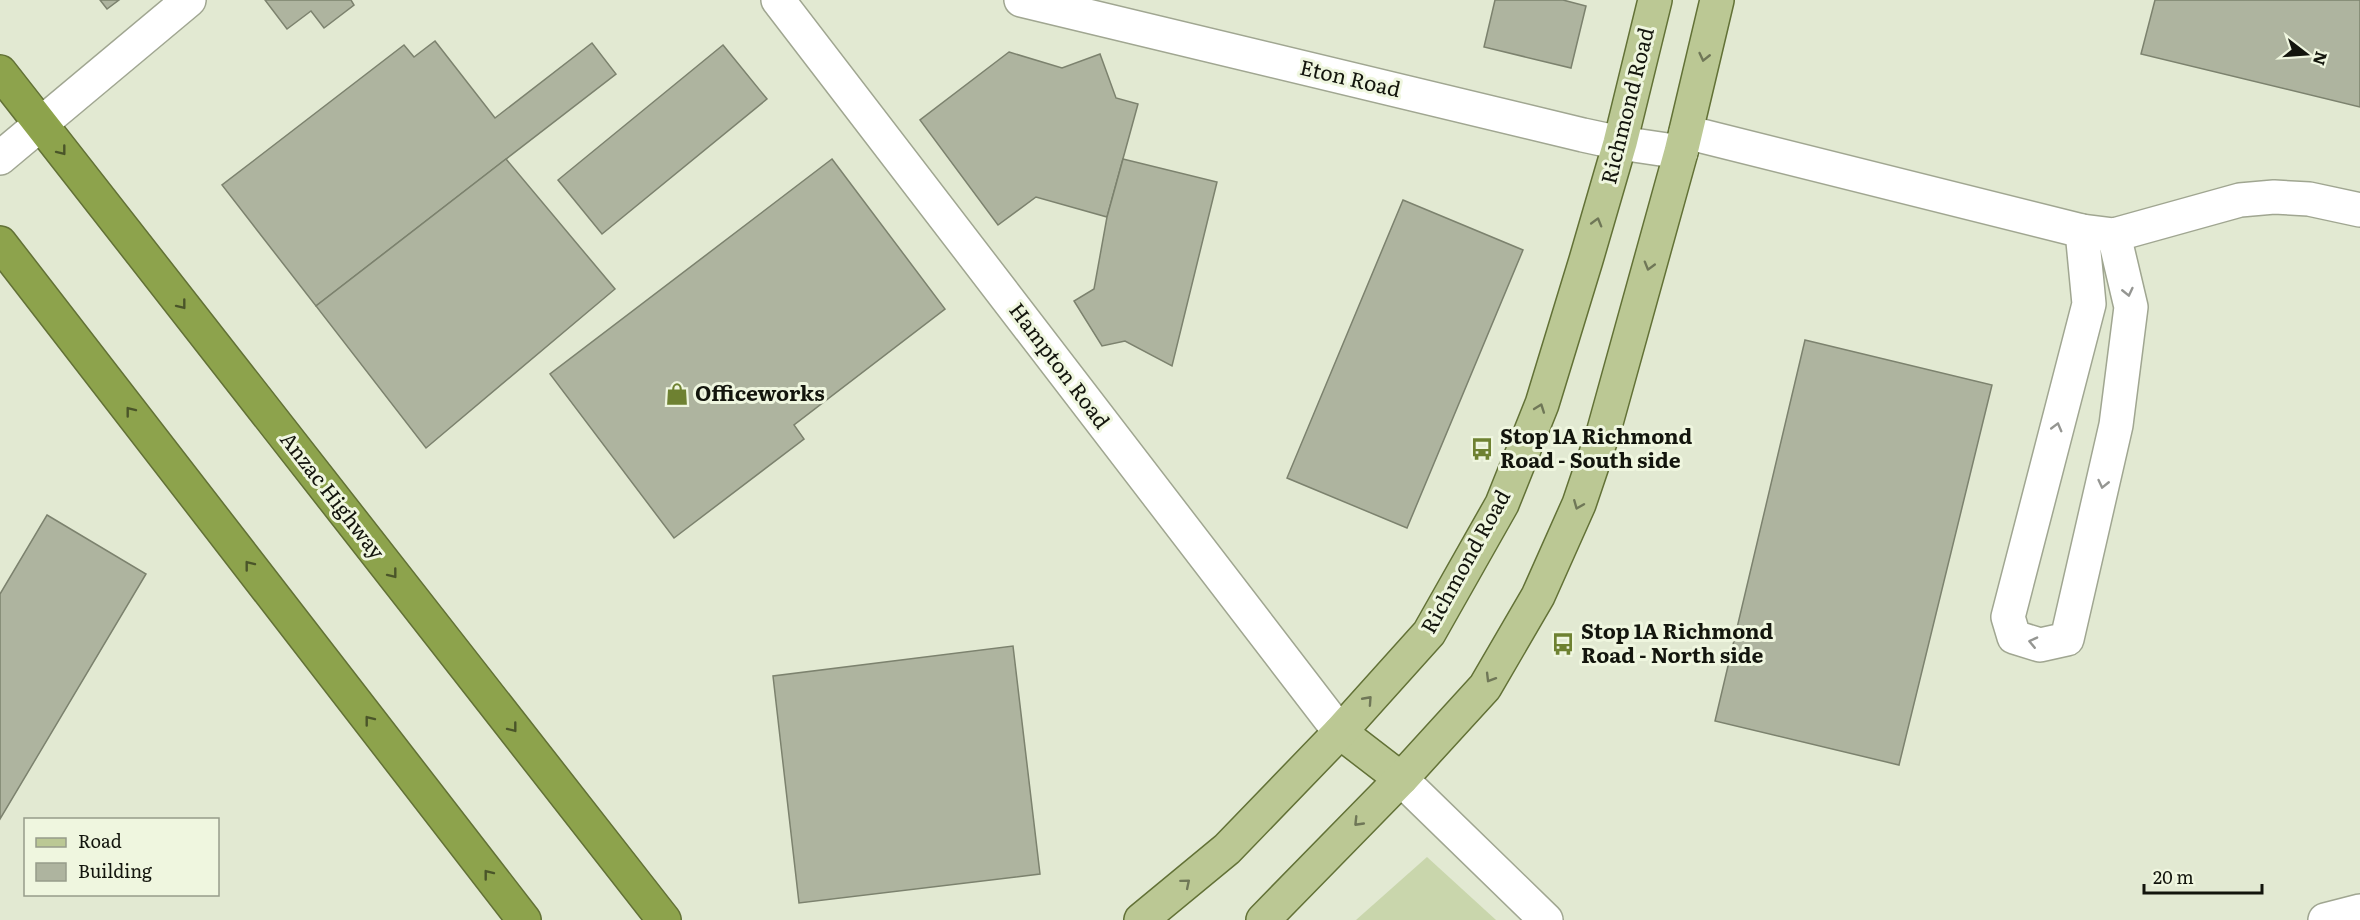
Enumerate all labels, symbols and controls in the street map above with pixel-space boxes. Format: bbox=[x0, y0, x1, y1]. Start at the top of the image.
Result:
street label: Richmond Road bbox=[1591, 24, 1660, 187]
north arrow bbox=[2276, 24, 2336, 84]
text: N bbox=[2308, 49, 2335, 69]
street label: Eton Road bbox=[1297, 50, 1404, 103]
one-way arrow bbox=[1698, 52, 1711, 62]
one-way arrow bbox=[54, 145, 65, 156]
one-way arrow bbox=[1590, 217, 1602, 228]
one-way arrow bbox=[1643, 261, 1656, 271]
one-way arrow bbox=[2120, 287, 2133, 297]
street label: Hampton Road bbox=[1003, 295, 1119, 434]
one-way arrow bbox=[175, 298, 186, 309]
place label: Officeworks bbox=[695, 376, 825, 407]
shop icon: Officeworks bbox=[664, 381, 690, 407]
one-way arrow bbox=[1533, 403, 1546, 414]
one-way arrow bbox=[126, 407, 137, 418]
place label: Stop 1A Richmond Road - South side bbox=[1500, 419, 1693, 474]
one-way arrow bbox=[2050, 422, 2062, 433]
street label: Anzac Highway bbox=[274, 424, 394, 566]
bus stop icon: Stop 1A Richmond Road - South side bbox=[1469, 436, 1495, 462]
one-way arrow bbox=[2097, 479, 2110, 489]
street label: Richmond Road bbox=[1411, 483, 1516, 638]
one-way arrow bbox=[1573, 499, 1585, 510]
one-way arrow bbox=[246, 561, 257, 572]
one-way arrow bbox=[386, 567, 397, 578]
place label: Stop 1A Richmond Road - North side bbox=[1581, 614, 1774, 669]
bus stop icon: Stop 1A Richmond Road - North side bbox=[1550, 631, 1576, 657]
one-way arrow bbox=[2028, 636, 2038, 649]
one-way arrow bbox=[1485, 672, 1497, 682]
one-way arrow bbox=[1361, 696, 1372, 707]
one-way arrow bbox=[365, 715, 376, 726]
one-way arrow bbox=[506, 721, 517, 732]
one-way arrow bbox=[1355, 815, 1366, 826]
legend bbox=[24, 818, 219, 896]
text: Road bbox=[78, 827, 122, 854]
text: Building bbox=[78, 857, 153, 884]
scale bar bbox=[2144, 857, 2262, 895]
text: 20 m bbox=[2153, 863, 2194, 890]
one-way arrow bbox=[485, 869, 496, 880]
one-way arrow bbox=[1180, 879, 1191, 890]

